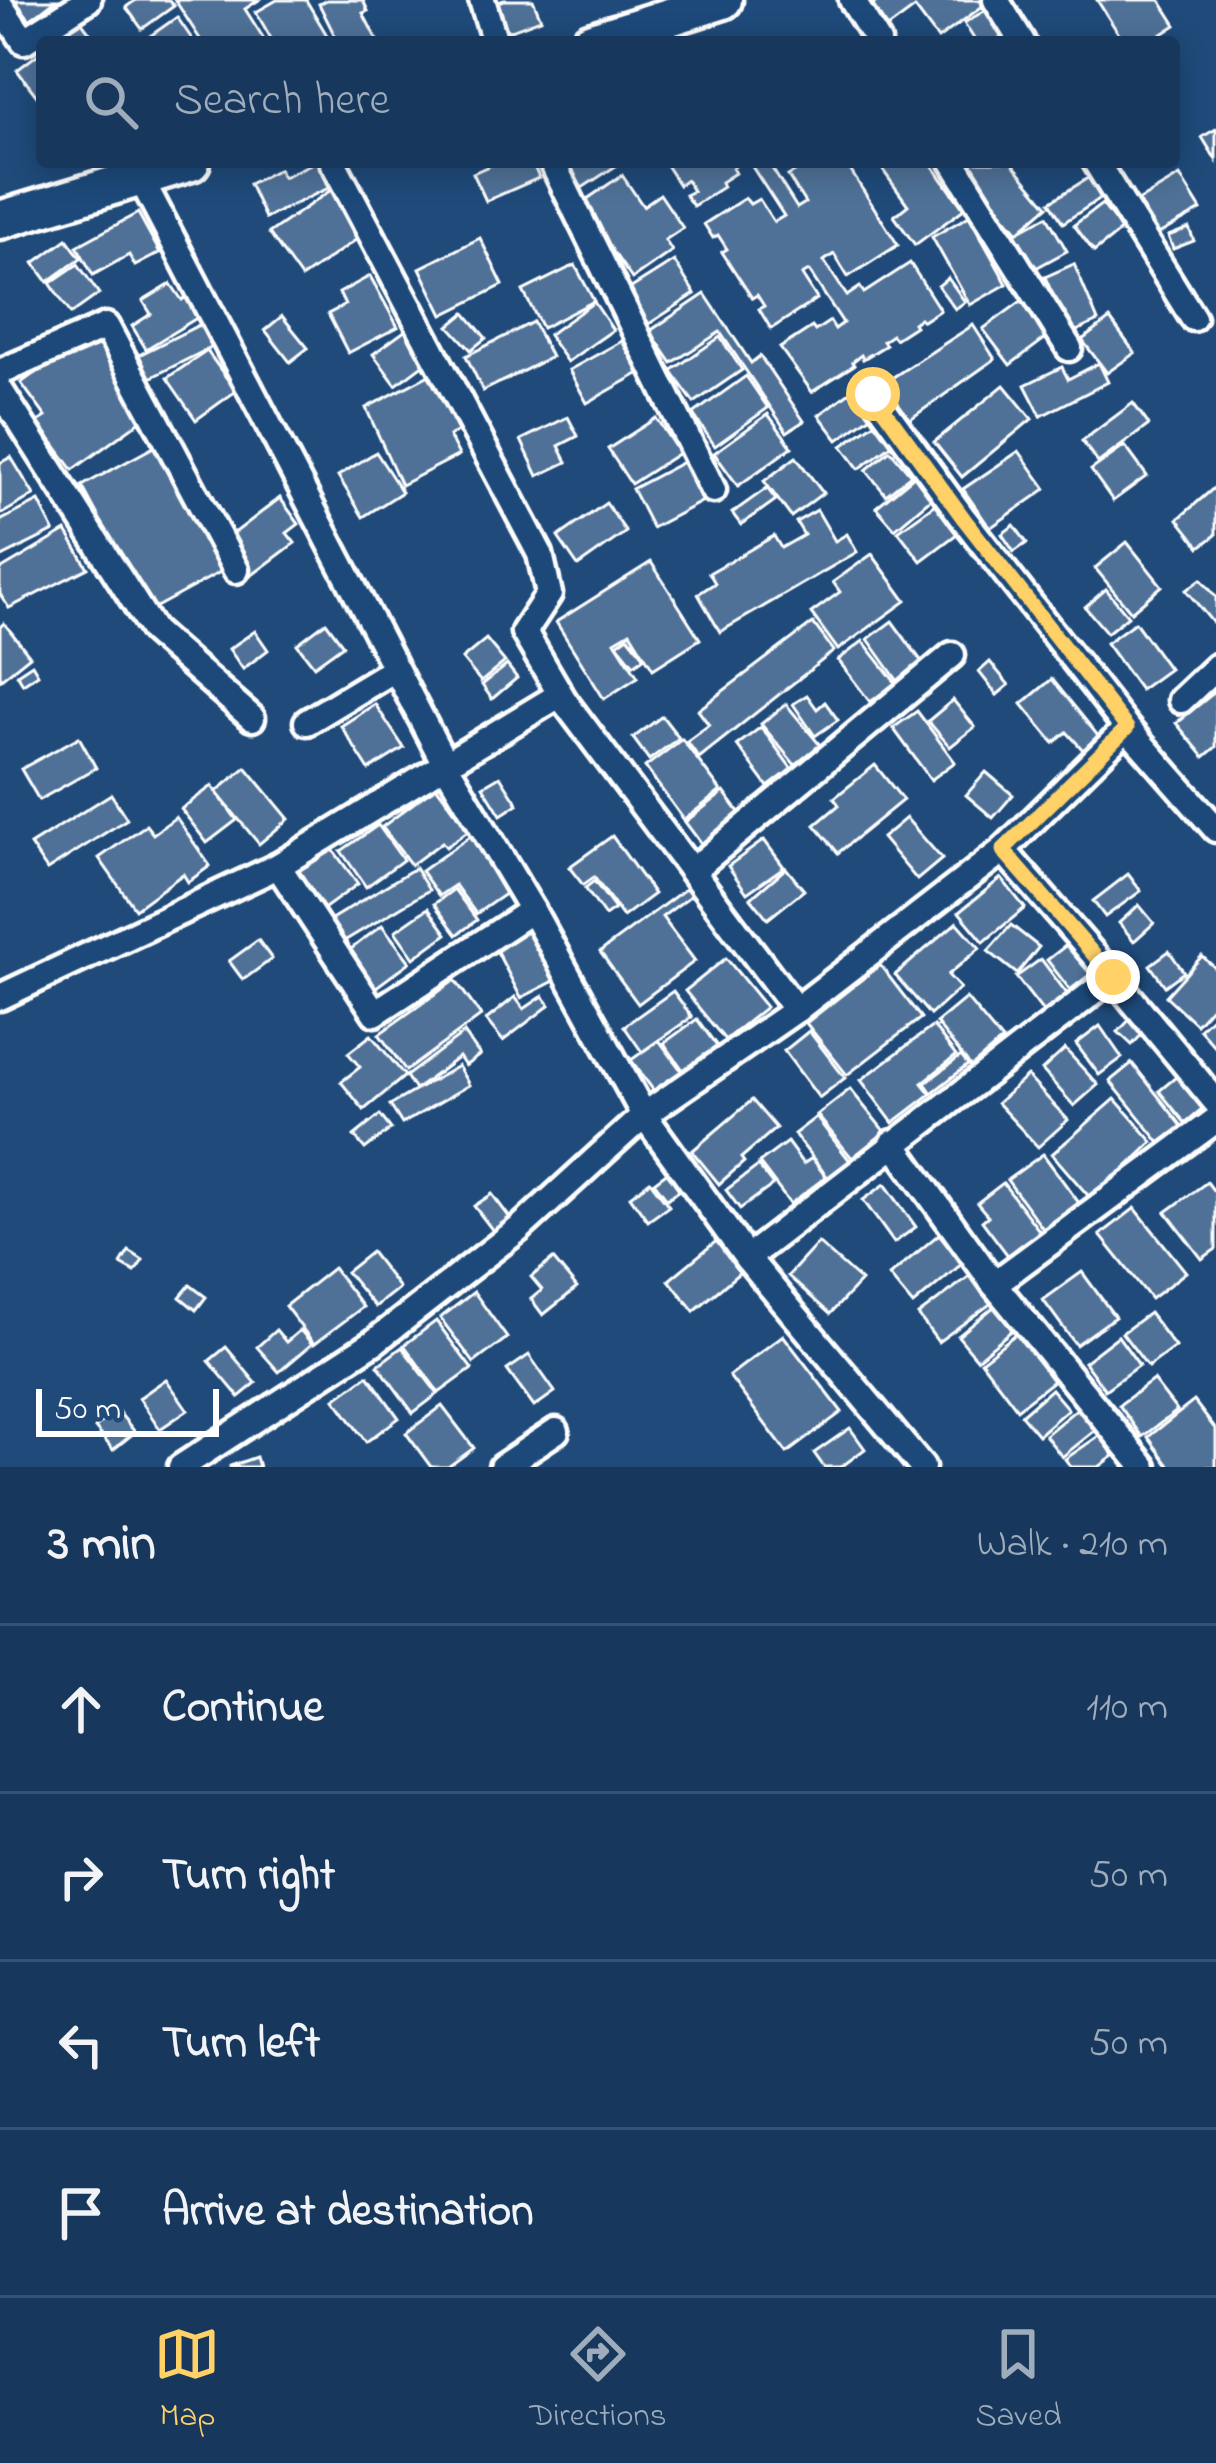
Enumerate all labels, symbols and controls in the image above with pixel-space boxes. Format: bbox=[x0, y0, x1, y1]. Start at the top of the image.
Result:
search box bbox=[36, 36, 1180, 168]
icon: search bbox=[78, 69, 144, 135]
text: Search here bbox=[174, 69, 390, 135]
route start bbox=[846, 367, 900, 421]
route end bbox=[1086, 950, 1140, 1004]
scale bar bbox=[36, 1383, 219, 1436]
text: 50 m bbox=[54, 1386, 121, 1434]
text: 3 min bbox=[48, 1508, 156, 1583]
text: Walk · 210 m bbox=[977, 1517, 1168, 1574]
icon: ahead bbox=[48, 1676, 114, 1742]
text: Continue bbox=[162, 1676, 323, 1742]
text: 110 m bbox=[1086, 1680, 1168, 1737]
icon: right bbox=[48, 1844, 114, 1910]
text: Turn right bbox=[162, 1844, 335, 1910]
text: 50 m bbox=[1089, 1848, 1168, 1905]
icon: left bbox=[48, 2012, 114, 2078]
text: Turn left bbox=[162, 2012, 320, 2078]
text: 50 m bbox=[1089, 2016, 1168, 2073]
icon: arrive bbox=[48, 2180, 114, 2246]
text: Arrive at destination bbox=[162, 2180, 533, 2246]
tab: Map bbox=[154, 2321, 220, 2441]
tab: Directions bbox=[529, 2321, 667, 2441]
tab: Saved bbox=[975, 2321, 1062, 2441]

